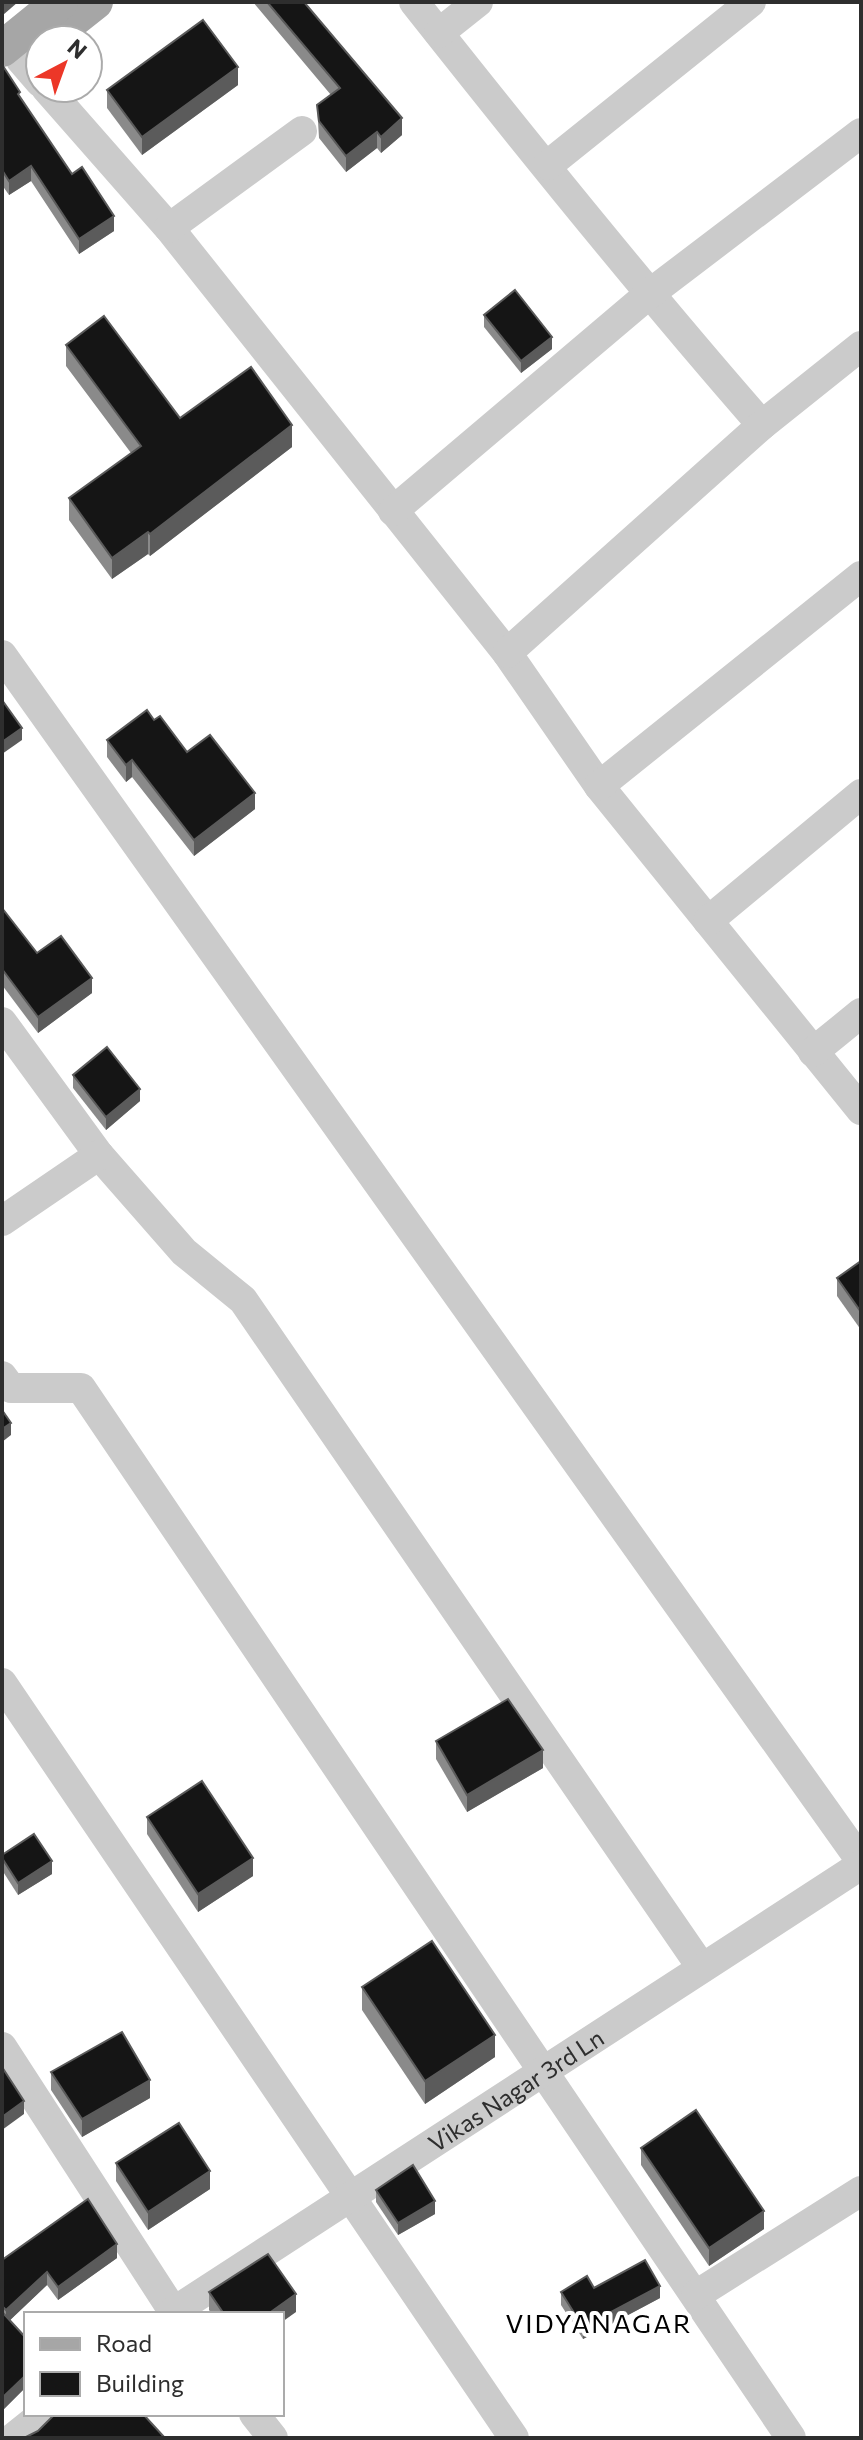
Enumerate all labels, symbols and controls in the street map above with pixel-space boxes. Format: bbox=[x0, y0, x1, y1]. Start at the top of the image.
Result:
north arrow bbox=[24, 24, 104, 104]
text: N bbox=[62, 33, 93, 64]
street label: Vikas Nagar 3rd Ln bbox=[422, 2022, 608, 2157]
district label: VIDYANAGAR bbox=[505, 2307, 693, 2338]
legend bbox=[24, 2312, 284, 2416]
text: Road bbox=[96, 2328, 152, 2357]
text: Building bbox=[96, 2368, 184, 2397]

